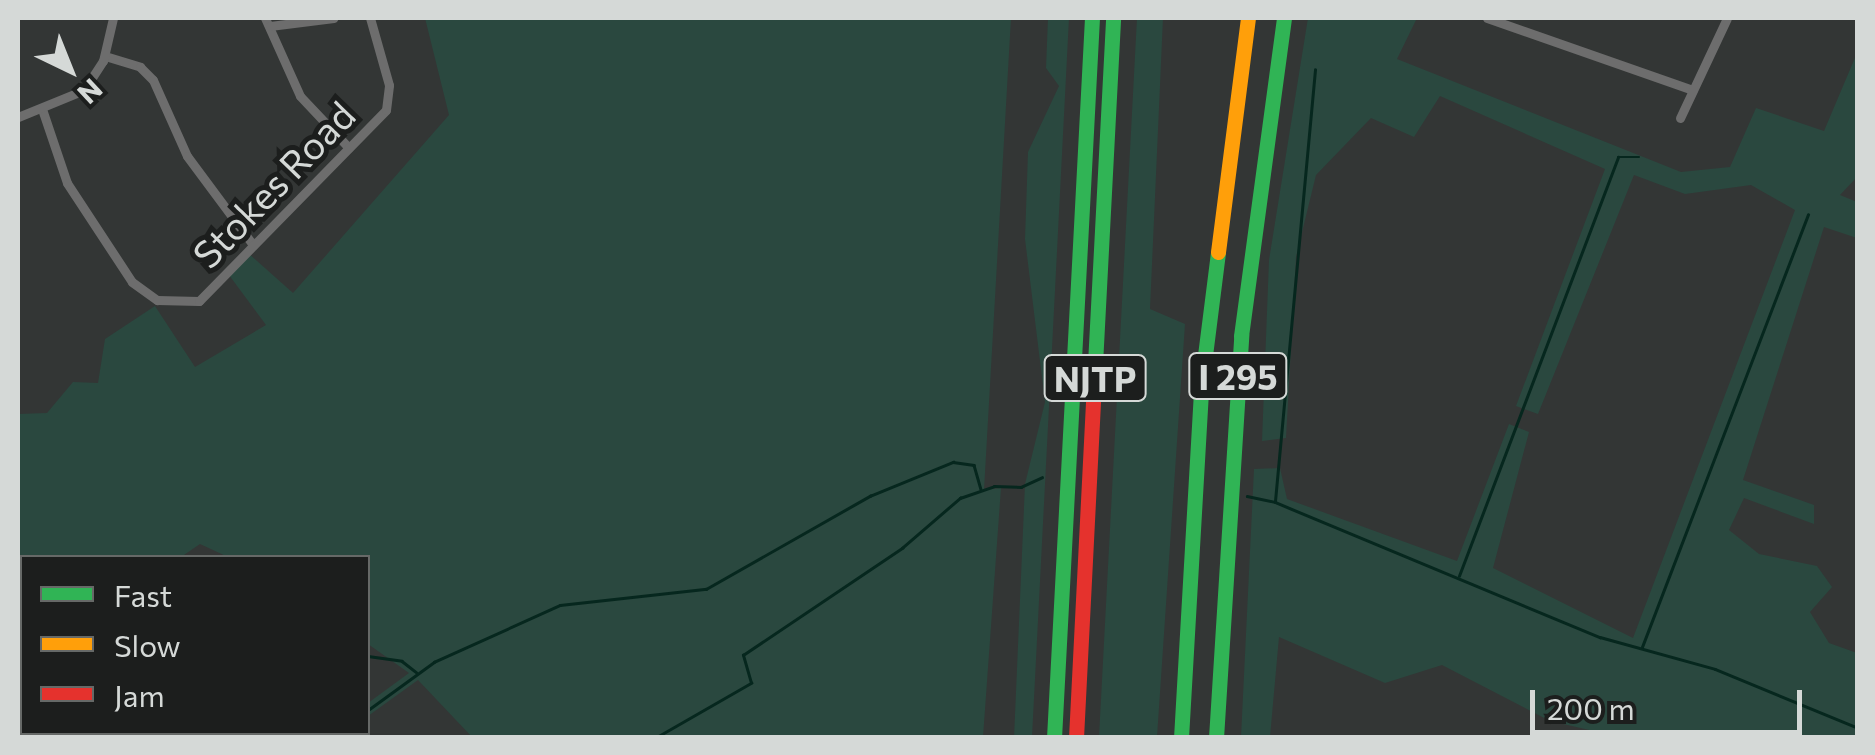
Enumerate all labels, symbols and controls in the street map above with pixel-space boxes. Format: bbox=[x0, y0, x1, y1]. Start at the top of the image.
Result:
north arrow bbox=[20, 20, 120, 120]
text: N bbox=[71, 72, 110, 112]
street label: Stokes Road bbox=[183, 92, 363, 276]
road number: I 295 bbox=[1188, 346, 1288, 406]
road number: NJTP bbox=[1042, 348, 1148, 408]
legend bbox=[20, 555, 370, 735]
text: Fast bbox=[114, 576, 172, 613]
text: Slow bbox=[114, 626, 181, 663]
scale bar bbox=[1535, 670, 1808, 732]
text: Jam bbox=[114, 676, 165, 713]
text: 200 m bbox=[1547, 689, 1635, 726]

